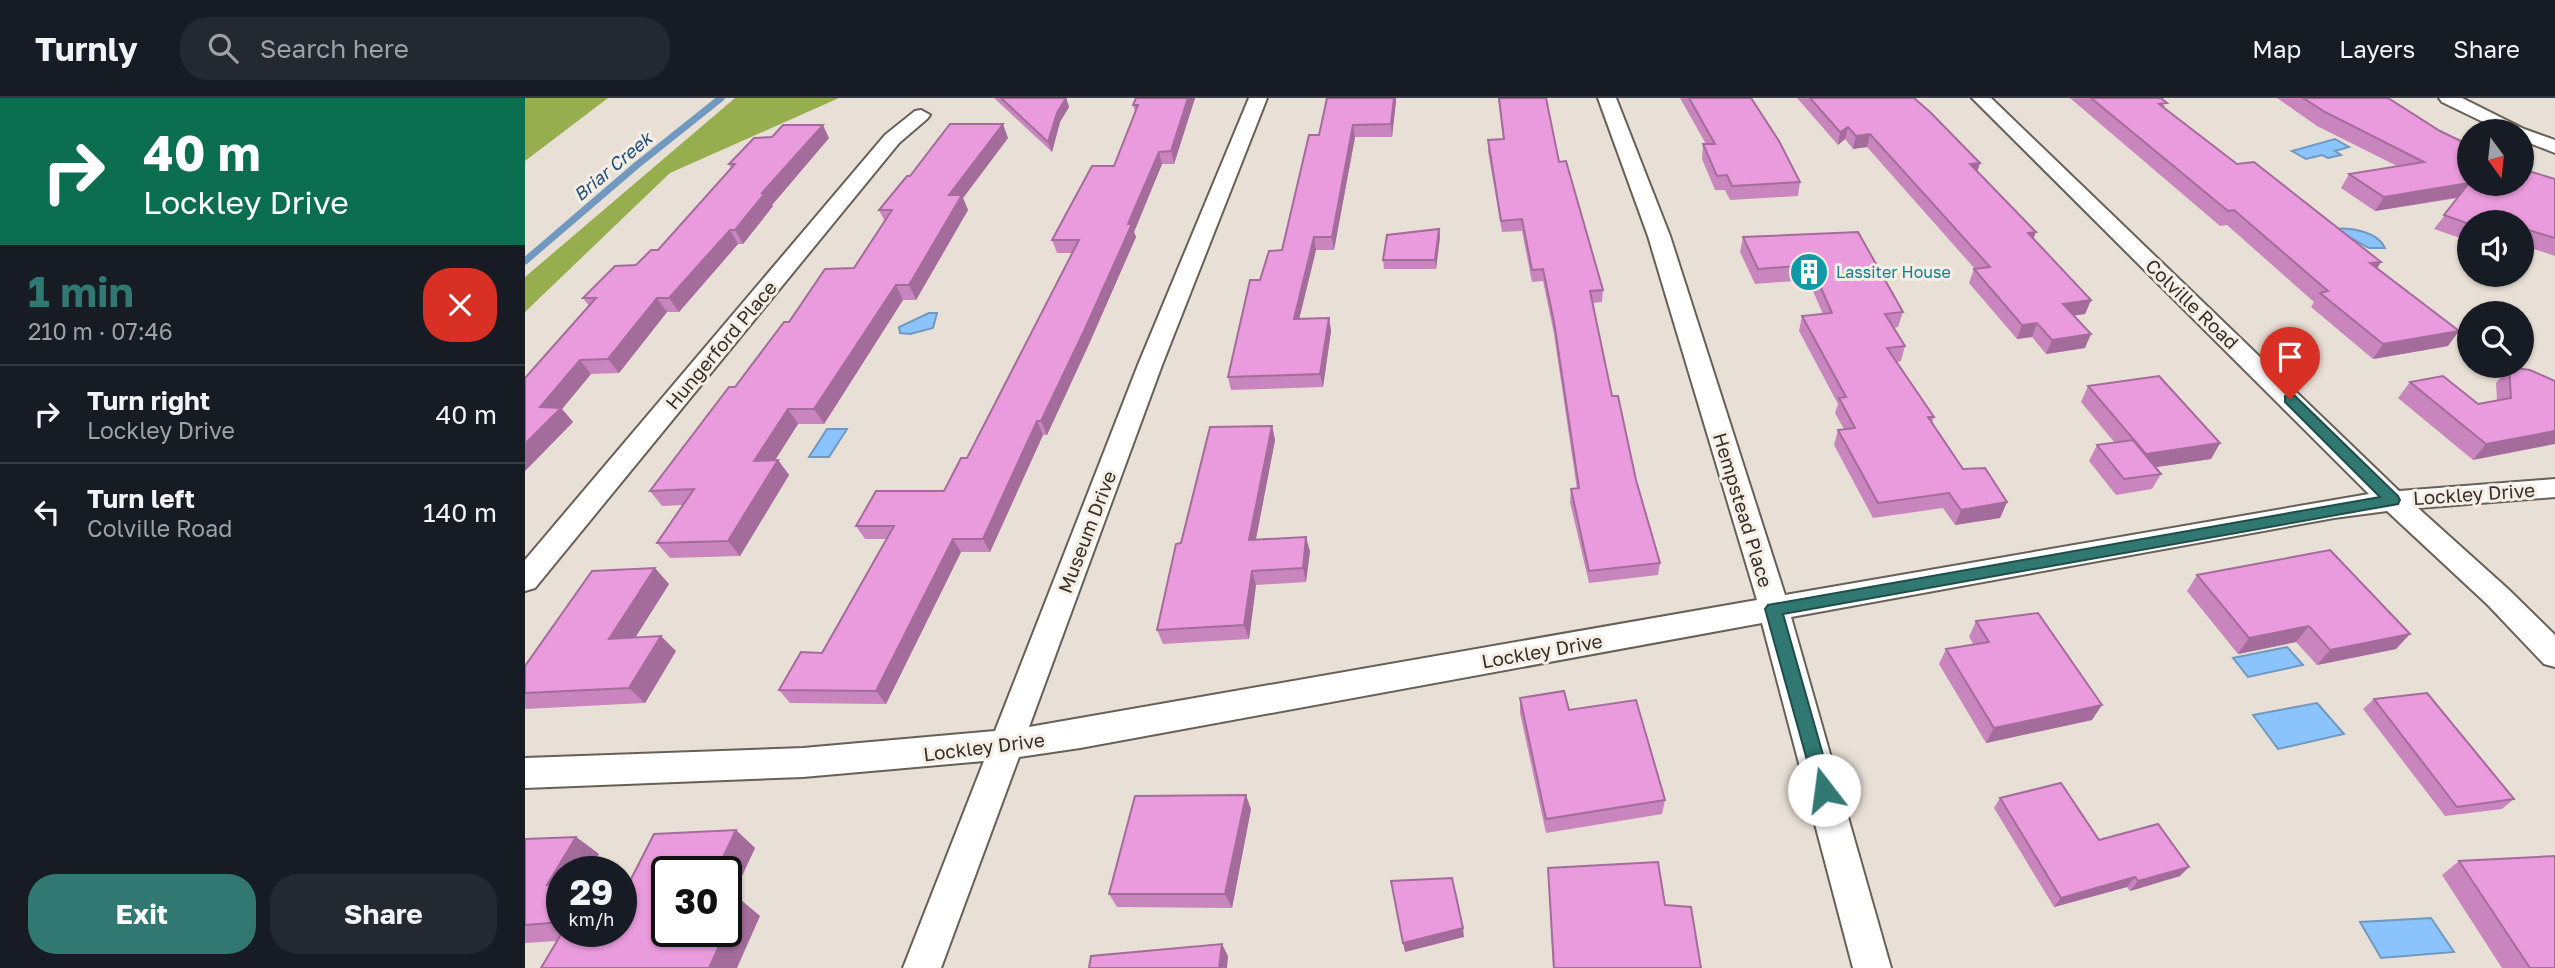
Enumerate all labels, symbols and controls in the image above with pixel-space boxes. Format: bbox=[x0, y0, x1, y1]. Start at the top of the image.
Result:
search box bbox=[180, 17, 670, 80]
text: Turnly bbox=[35, 29, 138, 68]
icon: search bbox=[204, 29, 242, 67]
text: Search here bbox=[260, 33, 409, 64]
text: Map bbox=[2252, 34, 2301, 63]
text: Layers bbox=[2339, 34, 2415, 63]
text: Share bbox=[2453, 34, 2520, 63]
north arrow bbox=[2457, 119, 2534, 196]
map controls bbox=[2457, 119, 2534, 378]
text: 40 m bbox=[143, 123, 261, 182]
icon: right bbox=[28, 126, 119, 217]
water label: Briar Creek bbox=[569, 126, 657, 205]
text: Lockley Drive bbox=[143, 183, 349, 221]
button: sound bbox=[2457, 210, 2534, 287]
building icon: Lassiter House bbox=[1788, 251, 1830, 293]
street label: Colville Road bbox=[2141, 254, 2244, 354]
place label: Lassiter House bbox=[1836, 262, 1951, 282]
text: 1 min bbox=[28, 266, 134, 316]
button: close bbox=[423, 268, 497, 342]
street label: Hungerford Place bbox=[660, 276, 781, 414]
button: search bbox=[2457, 301, 2534, 378]
text: 210 m · 07:46 bbox=[28, 317, 173, 345]
pin bbox=[2260, 327, 2320, 399]
icon: arrive bbox=[2271, 338, 2309, 376]
text: Turn right bbox=[87, 385, 210, 416]
icon: right bbox=[28, 395, 66, 433]
text: 40 m bbox=[436, 399, 497, 430]
text: Lockley Drive bbox=[87, 416, 235, 444]
street label: Hempstead Place bbox=[1709, 430, 1778, 590]
street label: Museum Drive bbox=[1053, 467, 1120, 596]
street label: Lockley Drive bbox=[2412, 478, 2536, 509]
text: Turn left bbox=[87, 483, 195, 514]
icon: left bbox=[28, 493, 66, 531]
text: 140 m bbox=[423, 497, 497, 528]
text: Colville Road bbox=[87, 514, 232, 542]
street label: Lockley Drive bbox=[1480, 629, 1604, 672]
street label: Lockley Drive bbox=[922, 728, 1046, 765]
position arrow bbox=[1787, 753, 1861, 827]
speed limit sign: 30 bbox=[651, 856, 742, 947]
text: 29 bbox=[570, 871, 613, 913]
button: Exit bbox=[28, 874, 256, 954]
button: Share bbox=[270, 874, 497, 954]
text: km/h bbox=[569, 908, 614, 930]

